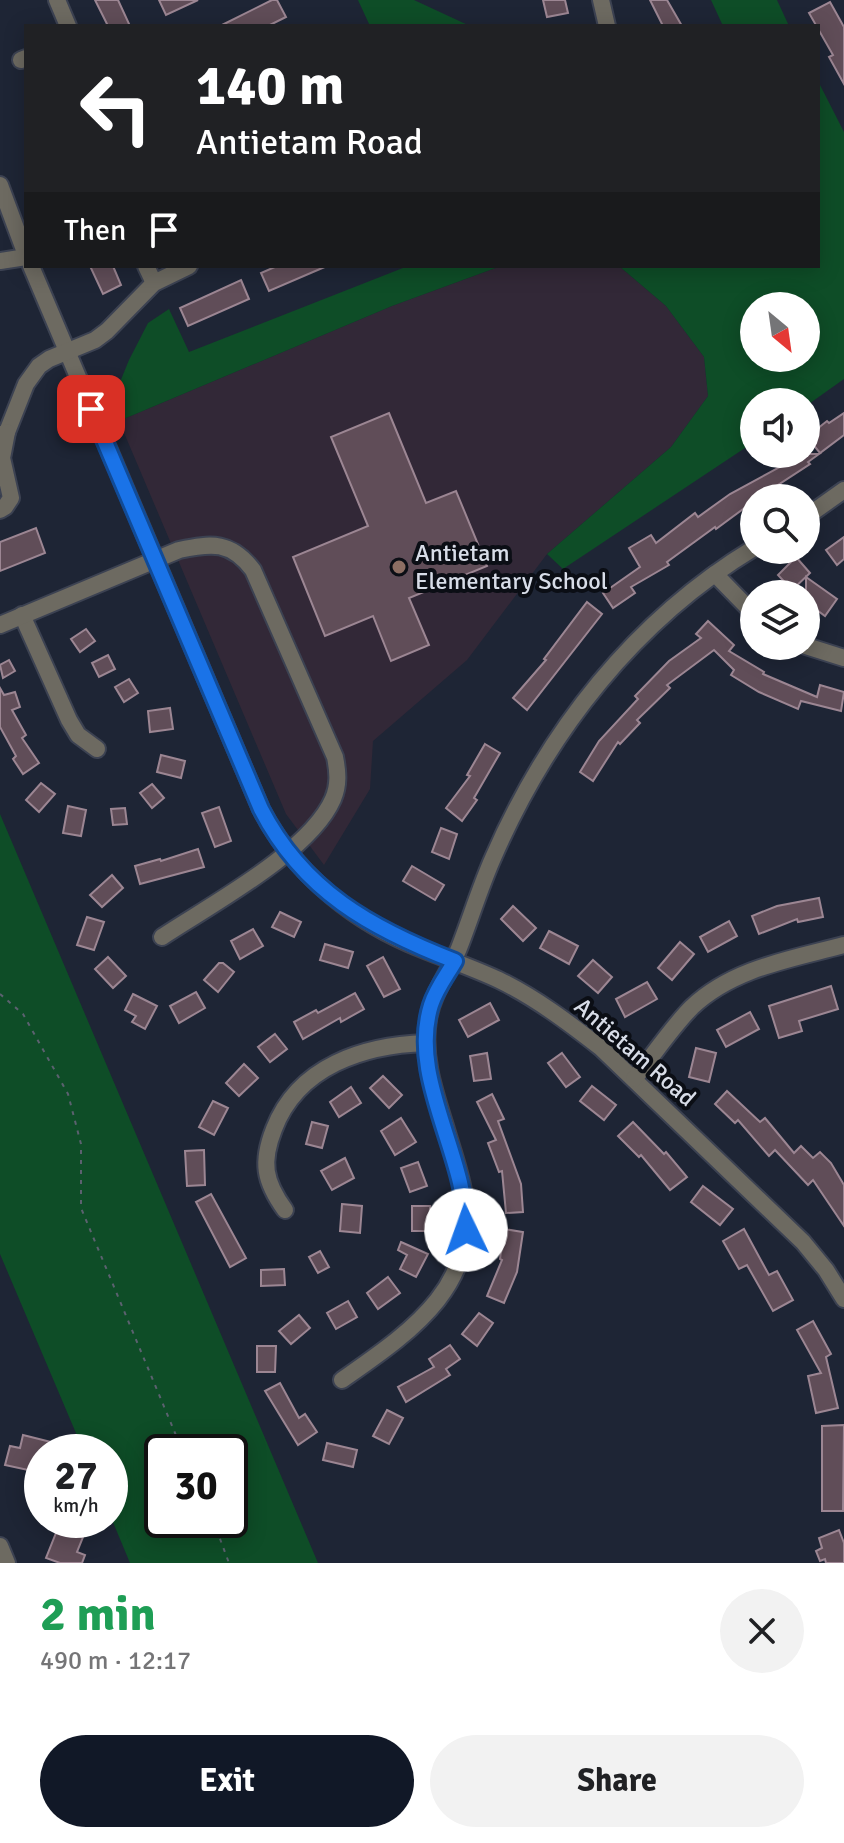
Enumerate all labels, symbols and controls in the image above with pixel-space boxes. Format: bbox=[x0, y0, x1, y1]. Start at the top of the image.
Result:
text: 140 m bbox=[196, 51, 344, 120]
icon: left bbox=[64, 56, 168, 160]
text: Antietam Road bbox=[196, 120, 423, 165]
icon: arrive bbox=[142, 208, 186, 252]
text: Then bbox=[64, 212, 126, 249]
north arrow bbox=[740, 292, 820, 372]
map controls bbox=[740, 292, 820, 660]
pin bbox=[57, 375, 125, 443]
icon: arrive bbox=[69, 387, 113, 431]
button: sound bbox=[740, 388, 820, 468]
button: search bbox=[740, 484, 820, 564]
place label: Antietam Elementary School bbox=[415, 538, 608, 596]
marker: Antietam Elementary School bbox=[390, 558, 408, 576]
button: layers bbox=[740, 580, 820, 660]
street label: Antietam Road bbox=[568, 991, 702, 1113]
position arrow bbox=[424, 1188, 508, 1272]
speed limit sign: 30 bbox=[144, 1434, 248, 1538]
text: 27 bbox=[54, 1451, 98, 1501]
text: km/h bbox=[53, 1493, 99, 1518]
text: 2 min bbox=[40, 1585, 156, 1644]
button: close bbox=[720, 1589, 804, 1673]
text: 490 m · 12:17 bbox=[40, 1645, 191, 1677]
button: Exit bbox=[40, 1735, 414, 1827]
button: Share bbox=[430, 1735, 804, 1827]

